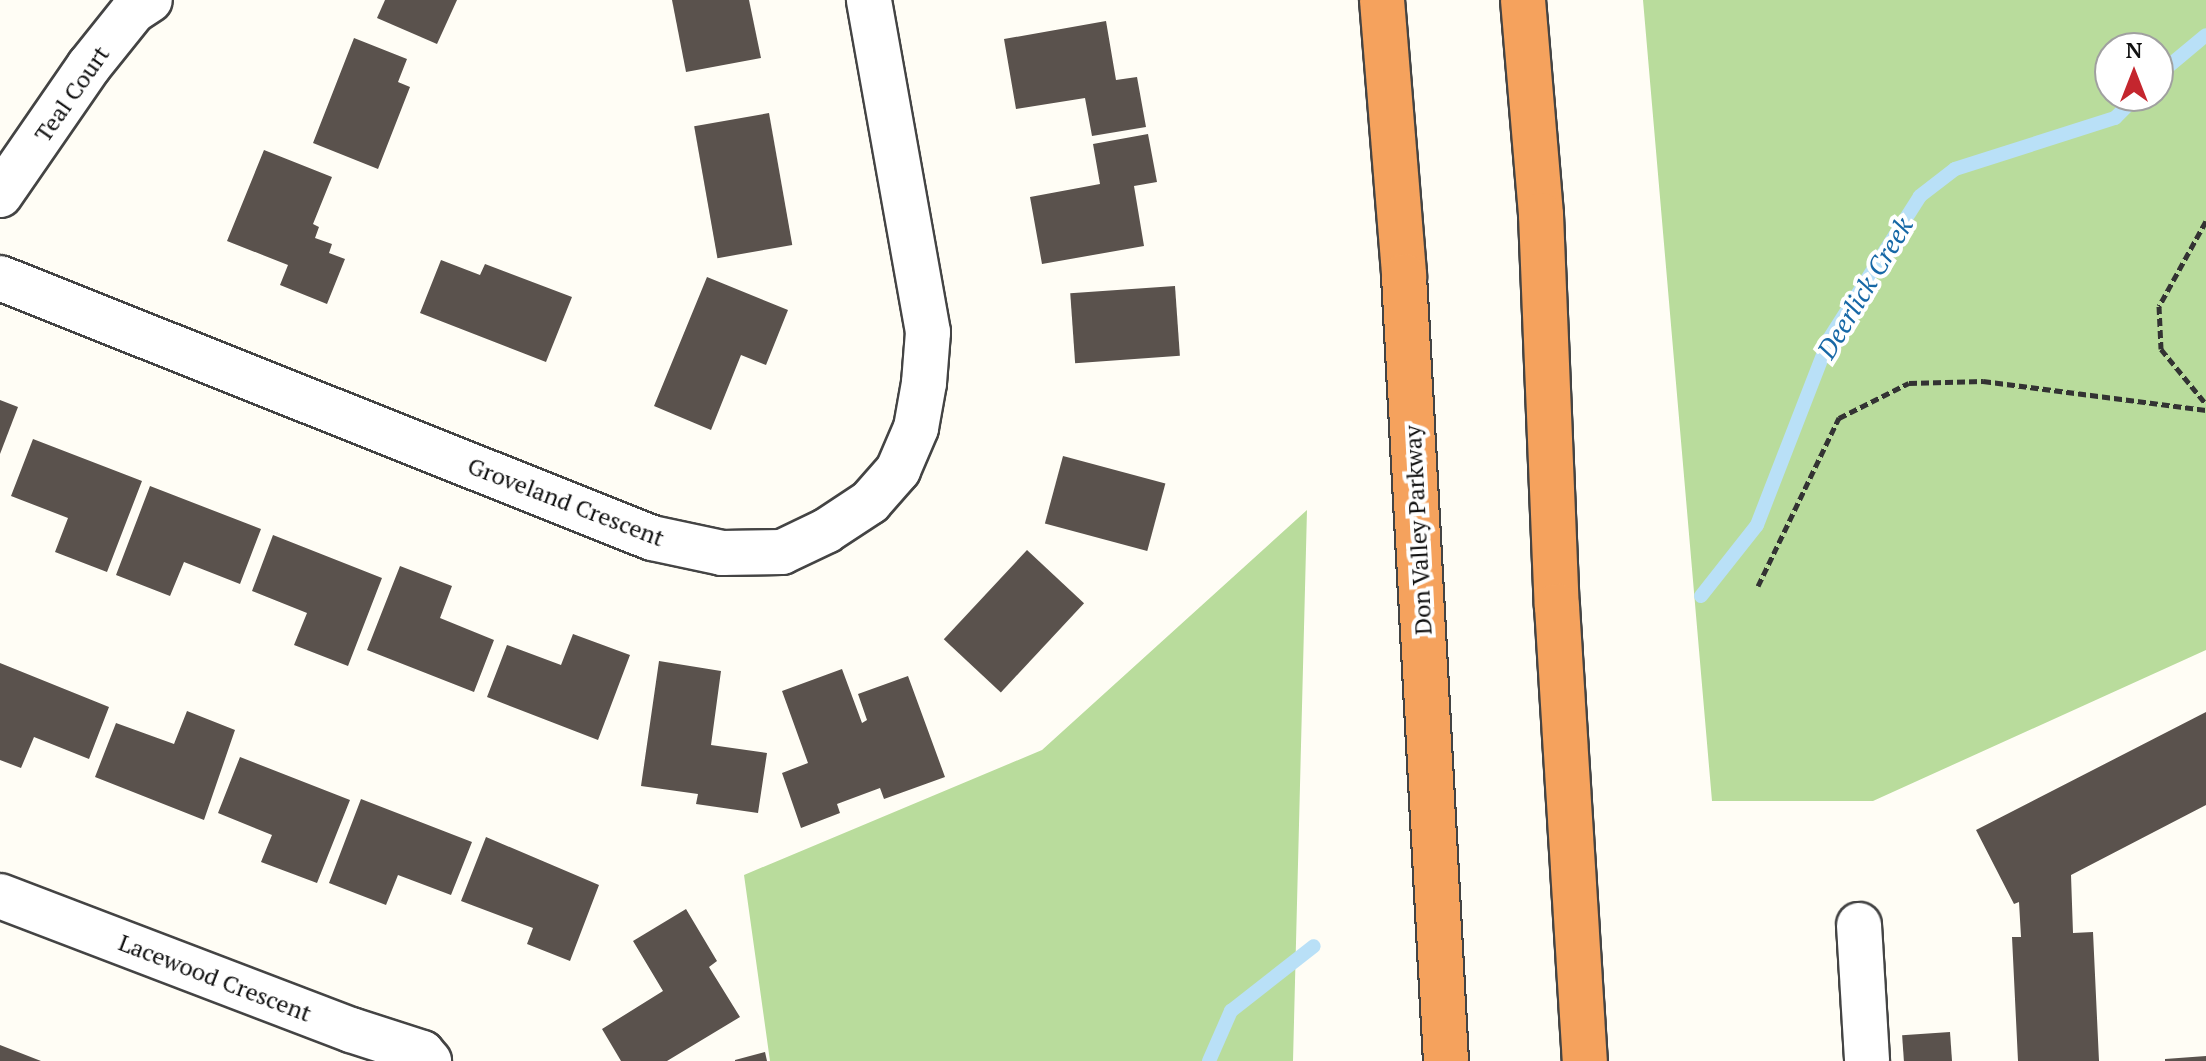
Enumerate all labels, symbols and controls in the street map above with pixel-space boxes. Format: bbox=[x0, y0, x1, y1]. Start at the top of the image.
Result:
north arrow bbox=[2094, 32, 2174, 112]
text: N bbox=[2126, 35, 2142, 64]
street label: Teal Court bbox=[28, 40, 116, 148]
water label: Deerlick Creek bbox=[1811, 212, 1919, 364]
street label: Don Valley Parkway bbox=[1398, 424, 1438, 636]
street label: Groveland Crescent bbox=[464, 451, 668, 553]
street label: Lacewood Crescent bbox=[115, 928, 315, 1028]

